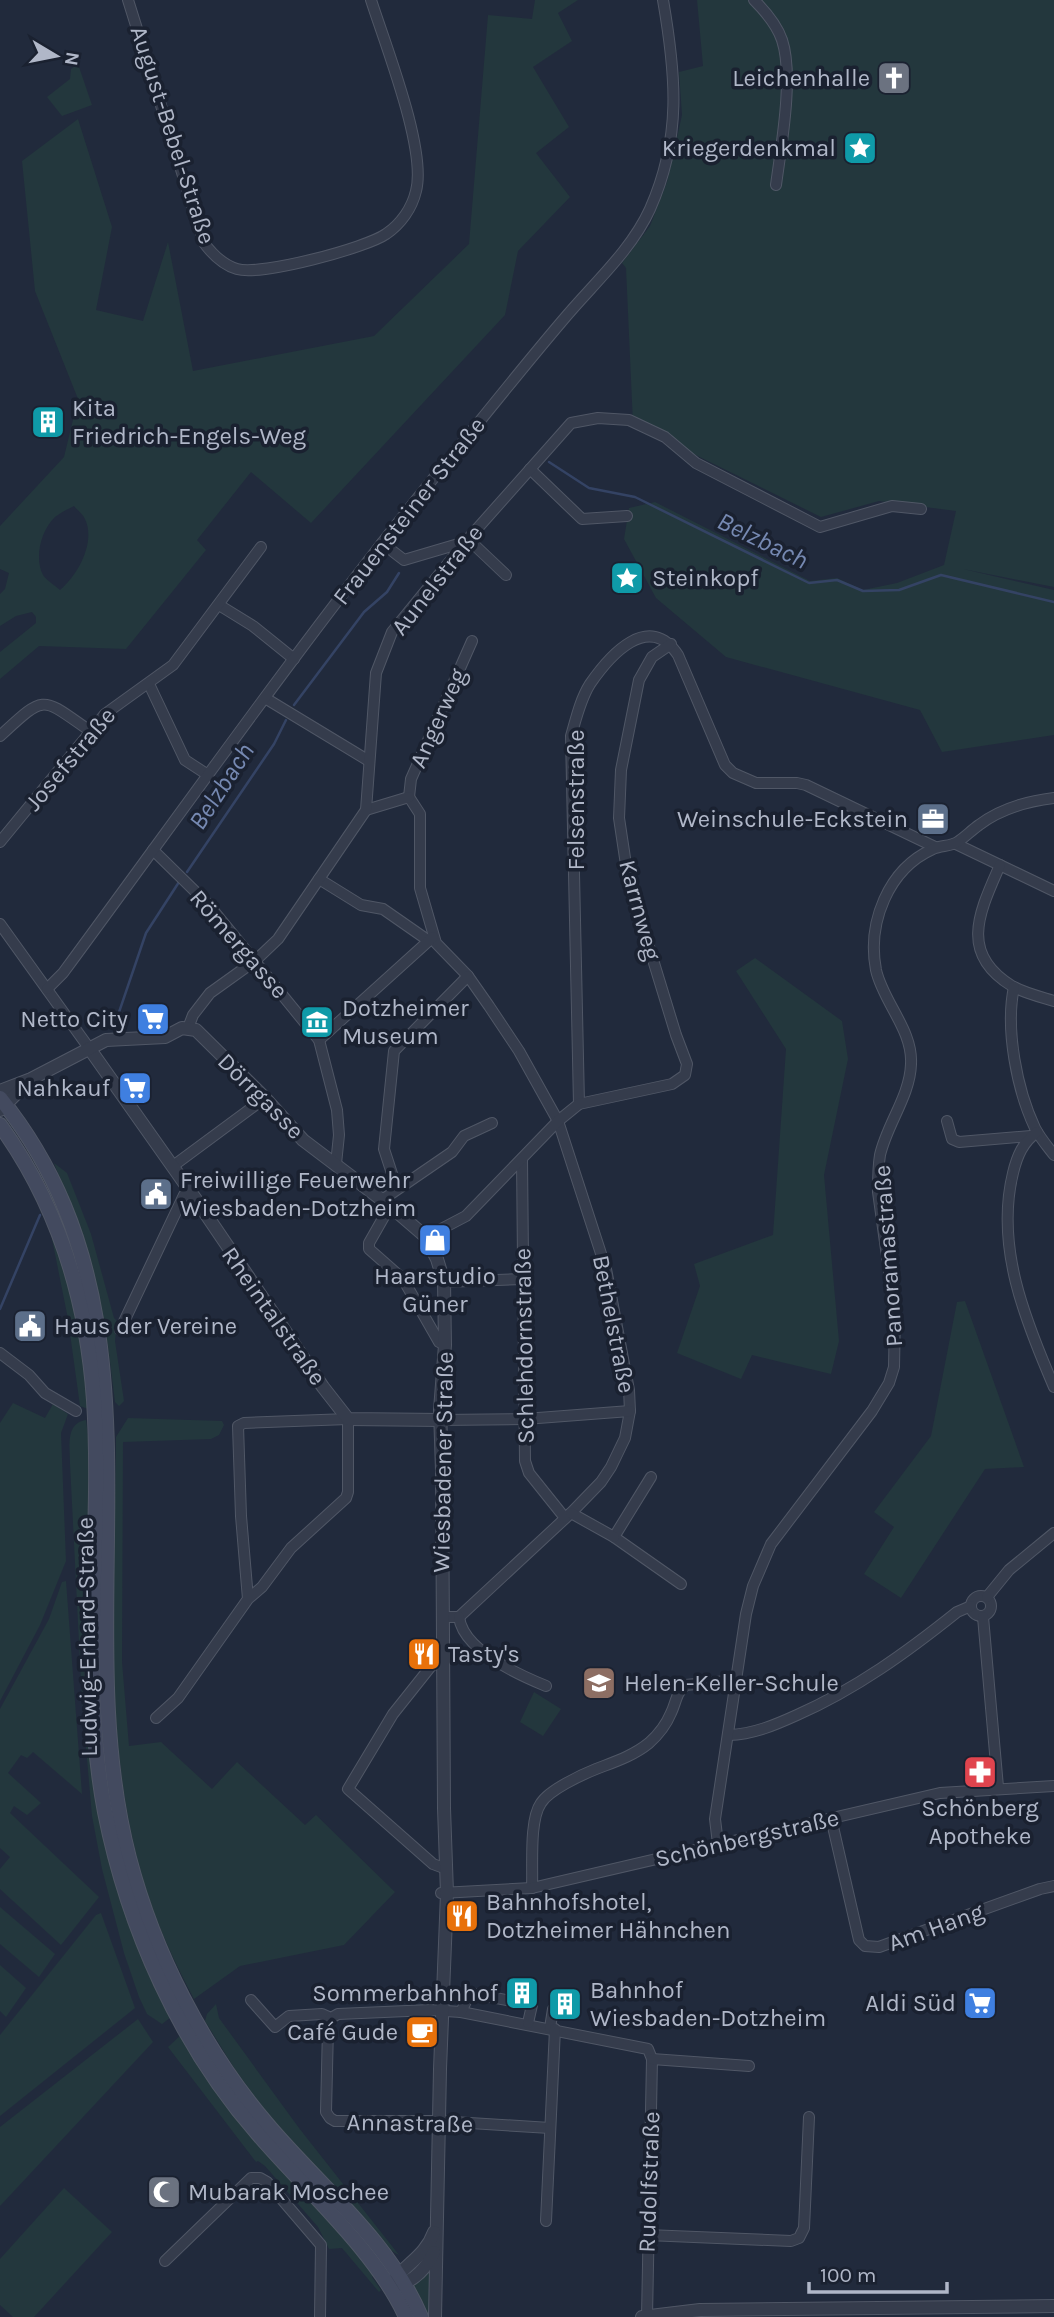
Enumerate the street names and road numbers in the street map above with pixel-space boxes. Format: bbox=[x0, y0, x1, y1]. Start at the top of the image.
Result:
street label: August-Bebel-Straße bbox=[125, 22, 221, 248]
street label: Frauensteiner Straße bbox=[327, 412, 491, 610]
street label: Aunelstraße bbox=[385, 519, 489, 641]
street label: Angerweg bbox=[404, 663, 473, 772]
street label: Josefstraße bbox=[19, 702, 121, 816]
street label: Felsenstraße bbox=[562, 730, 590, 870]
street label: Karrnweg bbox=[613, 857, 667, 964]
street label: Römergasse bbox=[184, 884, 294, 1004]
street label: Dörrgasse bbox=[212, 1047, 310, 1145]
street label: Panoramastraße bbox=[868, 1164, 908, 1348]
street label: Rheintalstraße bbox=[216, 1241, 332, 1391]
street label: Schlehdornstraße bbox=[508, 1248, 540, 1444]
street label: Bethelstraße bbox=[587, 1252, 641, 1396]
street label: Wiesbadener Straße bbox=[427, 1351, 459, 1573]
street label: Ludwig-Erhard-Straße bbox=[71, 1517, 103, 1757]
street label: Schönbergstraße bbox=[652, 1803, 842, 1873]
street label: Am Hang bbox=[885, 1897, 988, 1957]
street label: Annastraße bbox=[346, 2108, 474, 2138]
street label: Rudolfstraße bbox=[633, 2111, 665, 2253]

